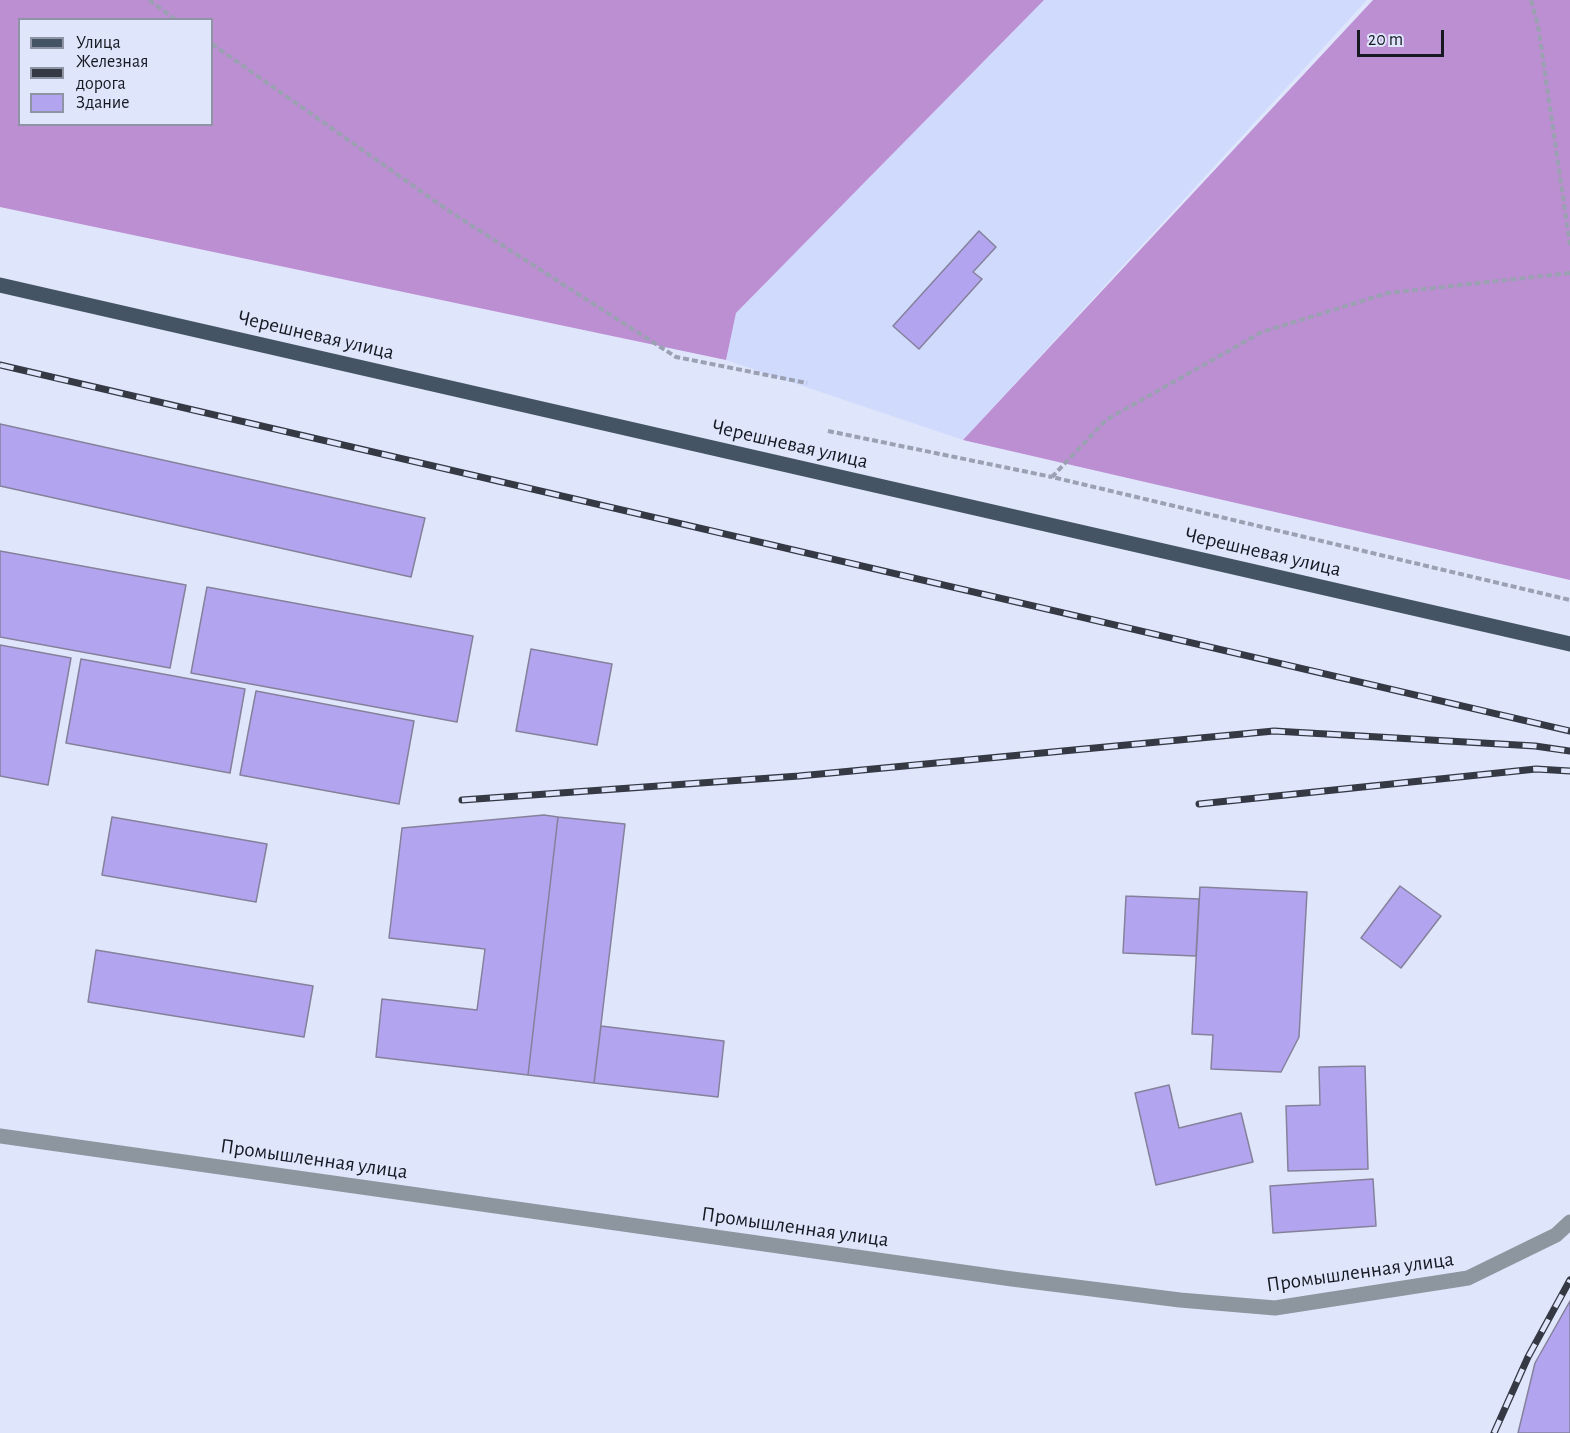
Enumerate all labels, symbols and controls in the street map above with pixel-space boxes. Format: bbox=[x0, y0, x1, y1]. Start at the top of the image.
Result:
legend bbox=[18, 18, 213, 126]
scale bar bbox=[1360, 18, 1447, 56]
text: 20 m bbox=[1368, 31, 1403, 49]
text: Улица bbox=[76, 34, 121, 52]
text: Железная дорога bbox=[76, 53, 148, 93]
text: Здание bbox=[76, 94, 130, 112]
street label: Черешневая улица bbox=[235, 305, 397, 365]
street label: Черешневая улица bbox=[709, 414, 871, 474]
street label: Черешневая улица bbox=[1182, 522, 1344, 582]
street label: Промышленная улица bbox=[219, 1133, 409, 1185]
street label: Промышленная улица bbox=[700, 1201, 890, 1253]
street label: Промышленная улица bbox=[1265, 1246, 1455, 1298]

